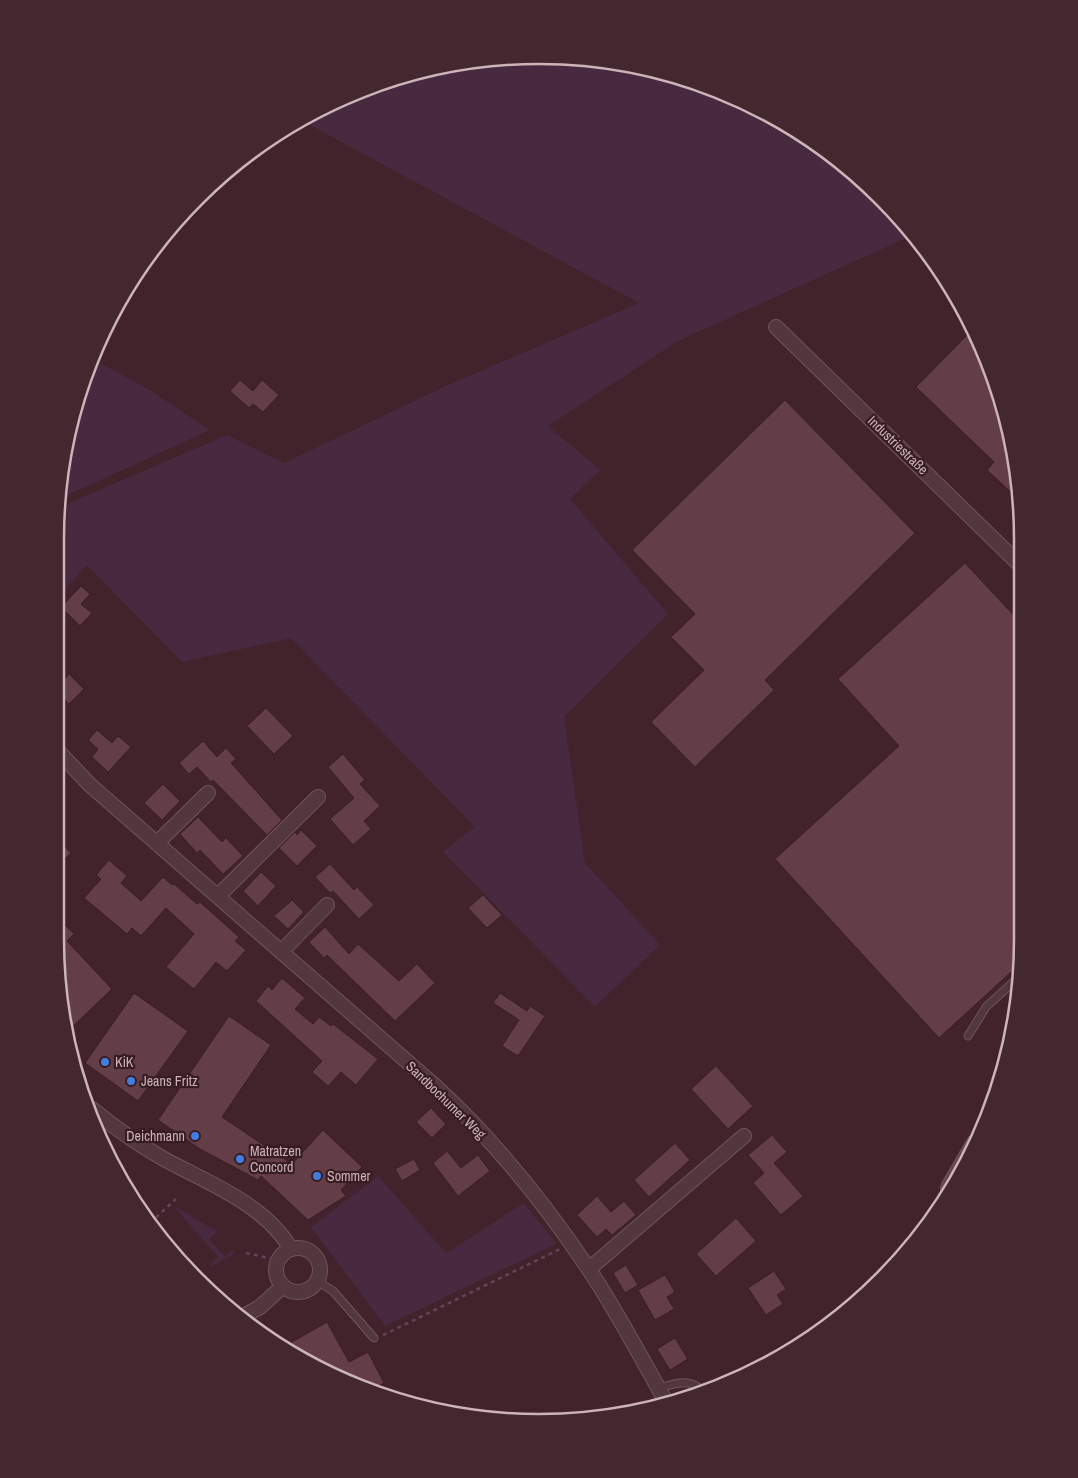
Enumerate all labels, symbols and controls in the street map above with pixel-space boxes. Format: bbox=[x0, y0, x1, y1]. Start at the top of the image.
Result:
street label: Industriestraße bbox=[864, 412, 932, 478]
place label: KiK bbox=[115, 1053, 134, 1071]
marker: KiK bbox=[99, 1056, 111, 1068]
street label: Sandbochumer Weg bbox=[402, 1057, 490, 1143]
place label: Jeans Fritz bbox=[141, 1072, 198, 1090]
marker: Jeans Fritz bbox=[125, 1075, 137, 1087]
place label: Deichmann bbox=[126, 1127, 185, 1145]
marker: Deichmann bbox=[189, 1130, 201, 1142]
place label: Matratzen Concord bbox=[250, 1142, 301, 1176]
marker: Matratzen Concord bbox=[234, 1153, 246, 1165]
place label: Sommer bbox=[327, 1167, 371, 1185]
marker: Sommer bbox=[311, 1170, 323, 1182]

